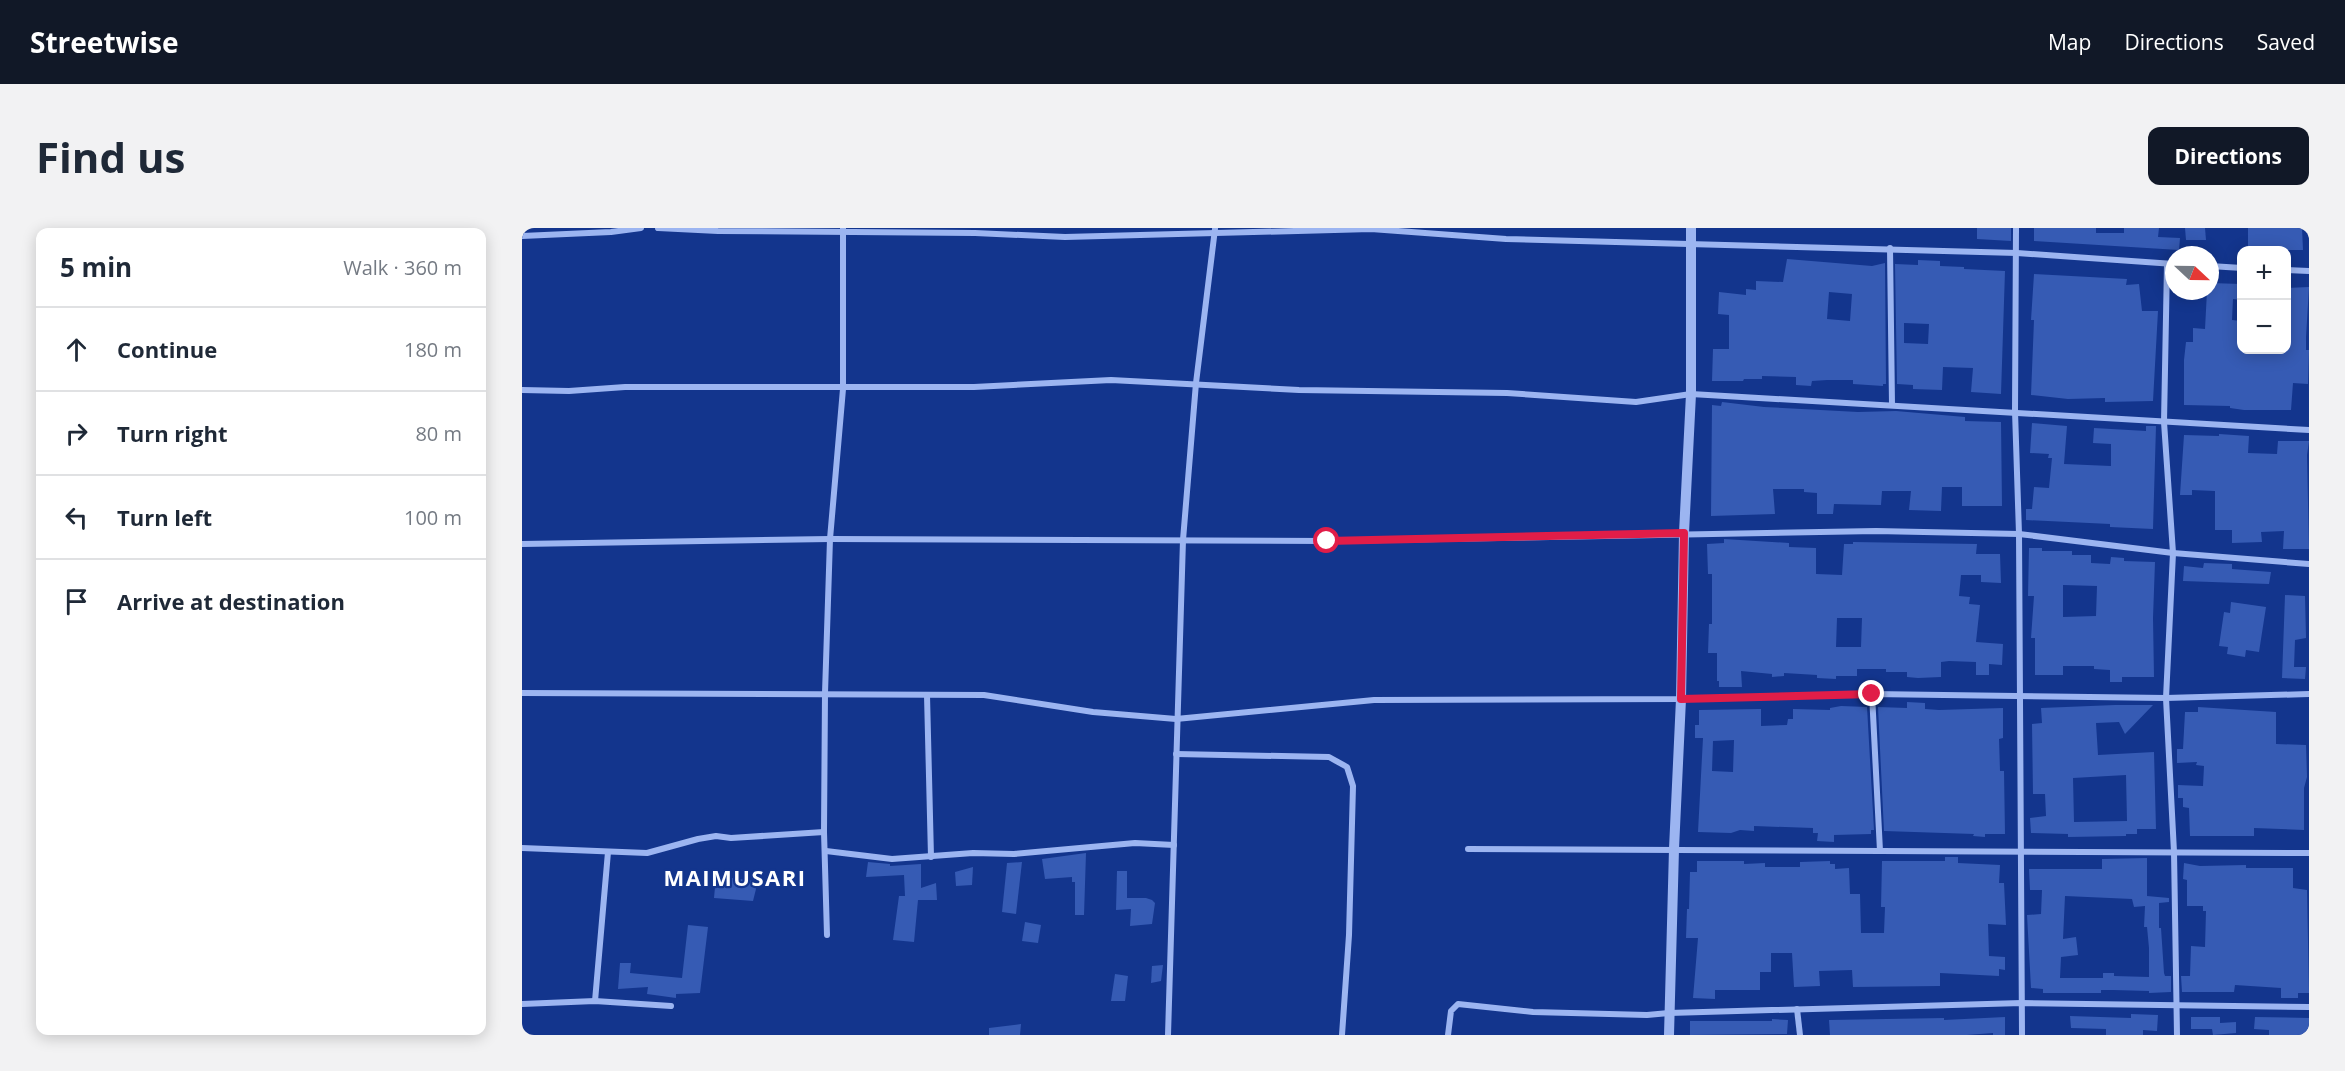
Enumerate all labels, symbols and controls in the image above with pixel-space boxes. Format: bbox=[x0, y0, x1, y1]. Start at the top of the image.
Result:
text: Streetwise bbox=[30, 23, 179, 61]
text: Map bbox=[2048, 28, 2091, 56]
text: Directions bbox=[2124, 28, 2224, 56]
text: Saved bbox=[2257, 28, 2315, 56]
button: Directions bbox=[2148, 127, 2309, 185]
text: Find us bbox=[36, 128, 185, 185]
north arrow bbox=[2165, 246, 2219, 300]
map controls bbox=[2237, 246, 2291, 354]
button: + bbox=[2237, 246, 2291, 300]
text: 5 min bbox=[60, 249, 132, 285]
text: Walk · 360 m bbox=[343, 254, 462, 281]
button: − bbox=[2237, 300, 2291, 354]
icon: ahead bbox=[60, 333, 93, 366]
text: Continue bbox=[117, 334, 217, 364]
text: 180 m bbox=[404, 336, 462, 363]
icon: right bbox=[60, 417, 93, 450]
text: Turn right bbox=[117, 418, 228, 448]
text: 80 m bbox=[415, 420, 462, 447]
icon: left bbox=[60, 501, 93, 534]
text: Turn left bbox=[117, 502, 212, 532]
text: 100 m bbox=[404, 504, 462, 531]
route start bbox=[1313, 527, 1339, 553]
icon: arrive bbox=[60, 585, 93, 618]
text: Arrive at destination bbox=[117, 586, 345, 616]
route end bbox=[1858, 680, 1884, 706]
district label: MAIMUSARI bbox=[663, 862, 807, 892]

